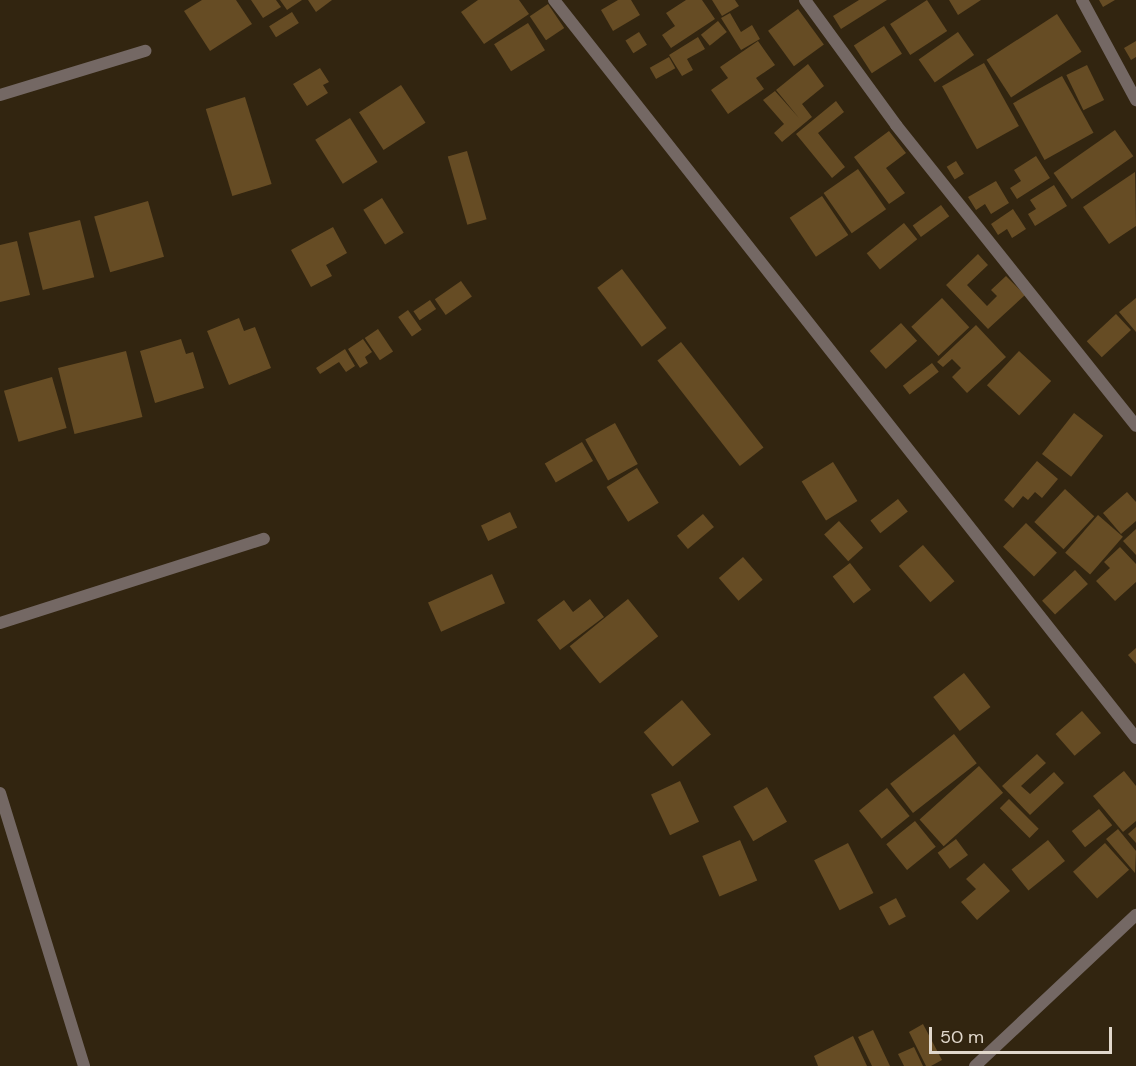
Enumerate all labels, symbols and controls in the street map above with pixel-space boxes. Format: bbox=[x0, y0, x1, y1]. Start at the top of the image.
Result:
scale bar bbox=[932, 1015, 1115, 1053]
text: 50 m bbox=[940, 1025, 984, 1049]

